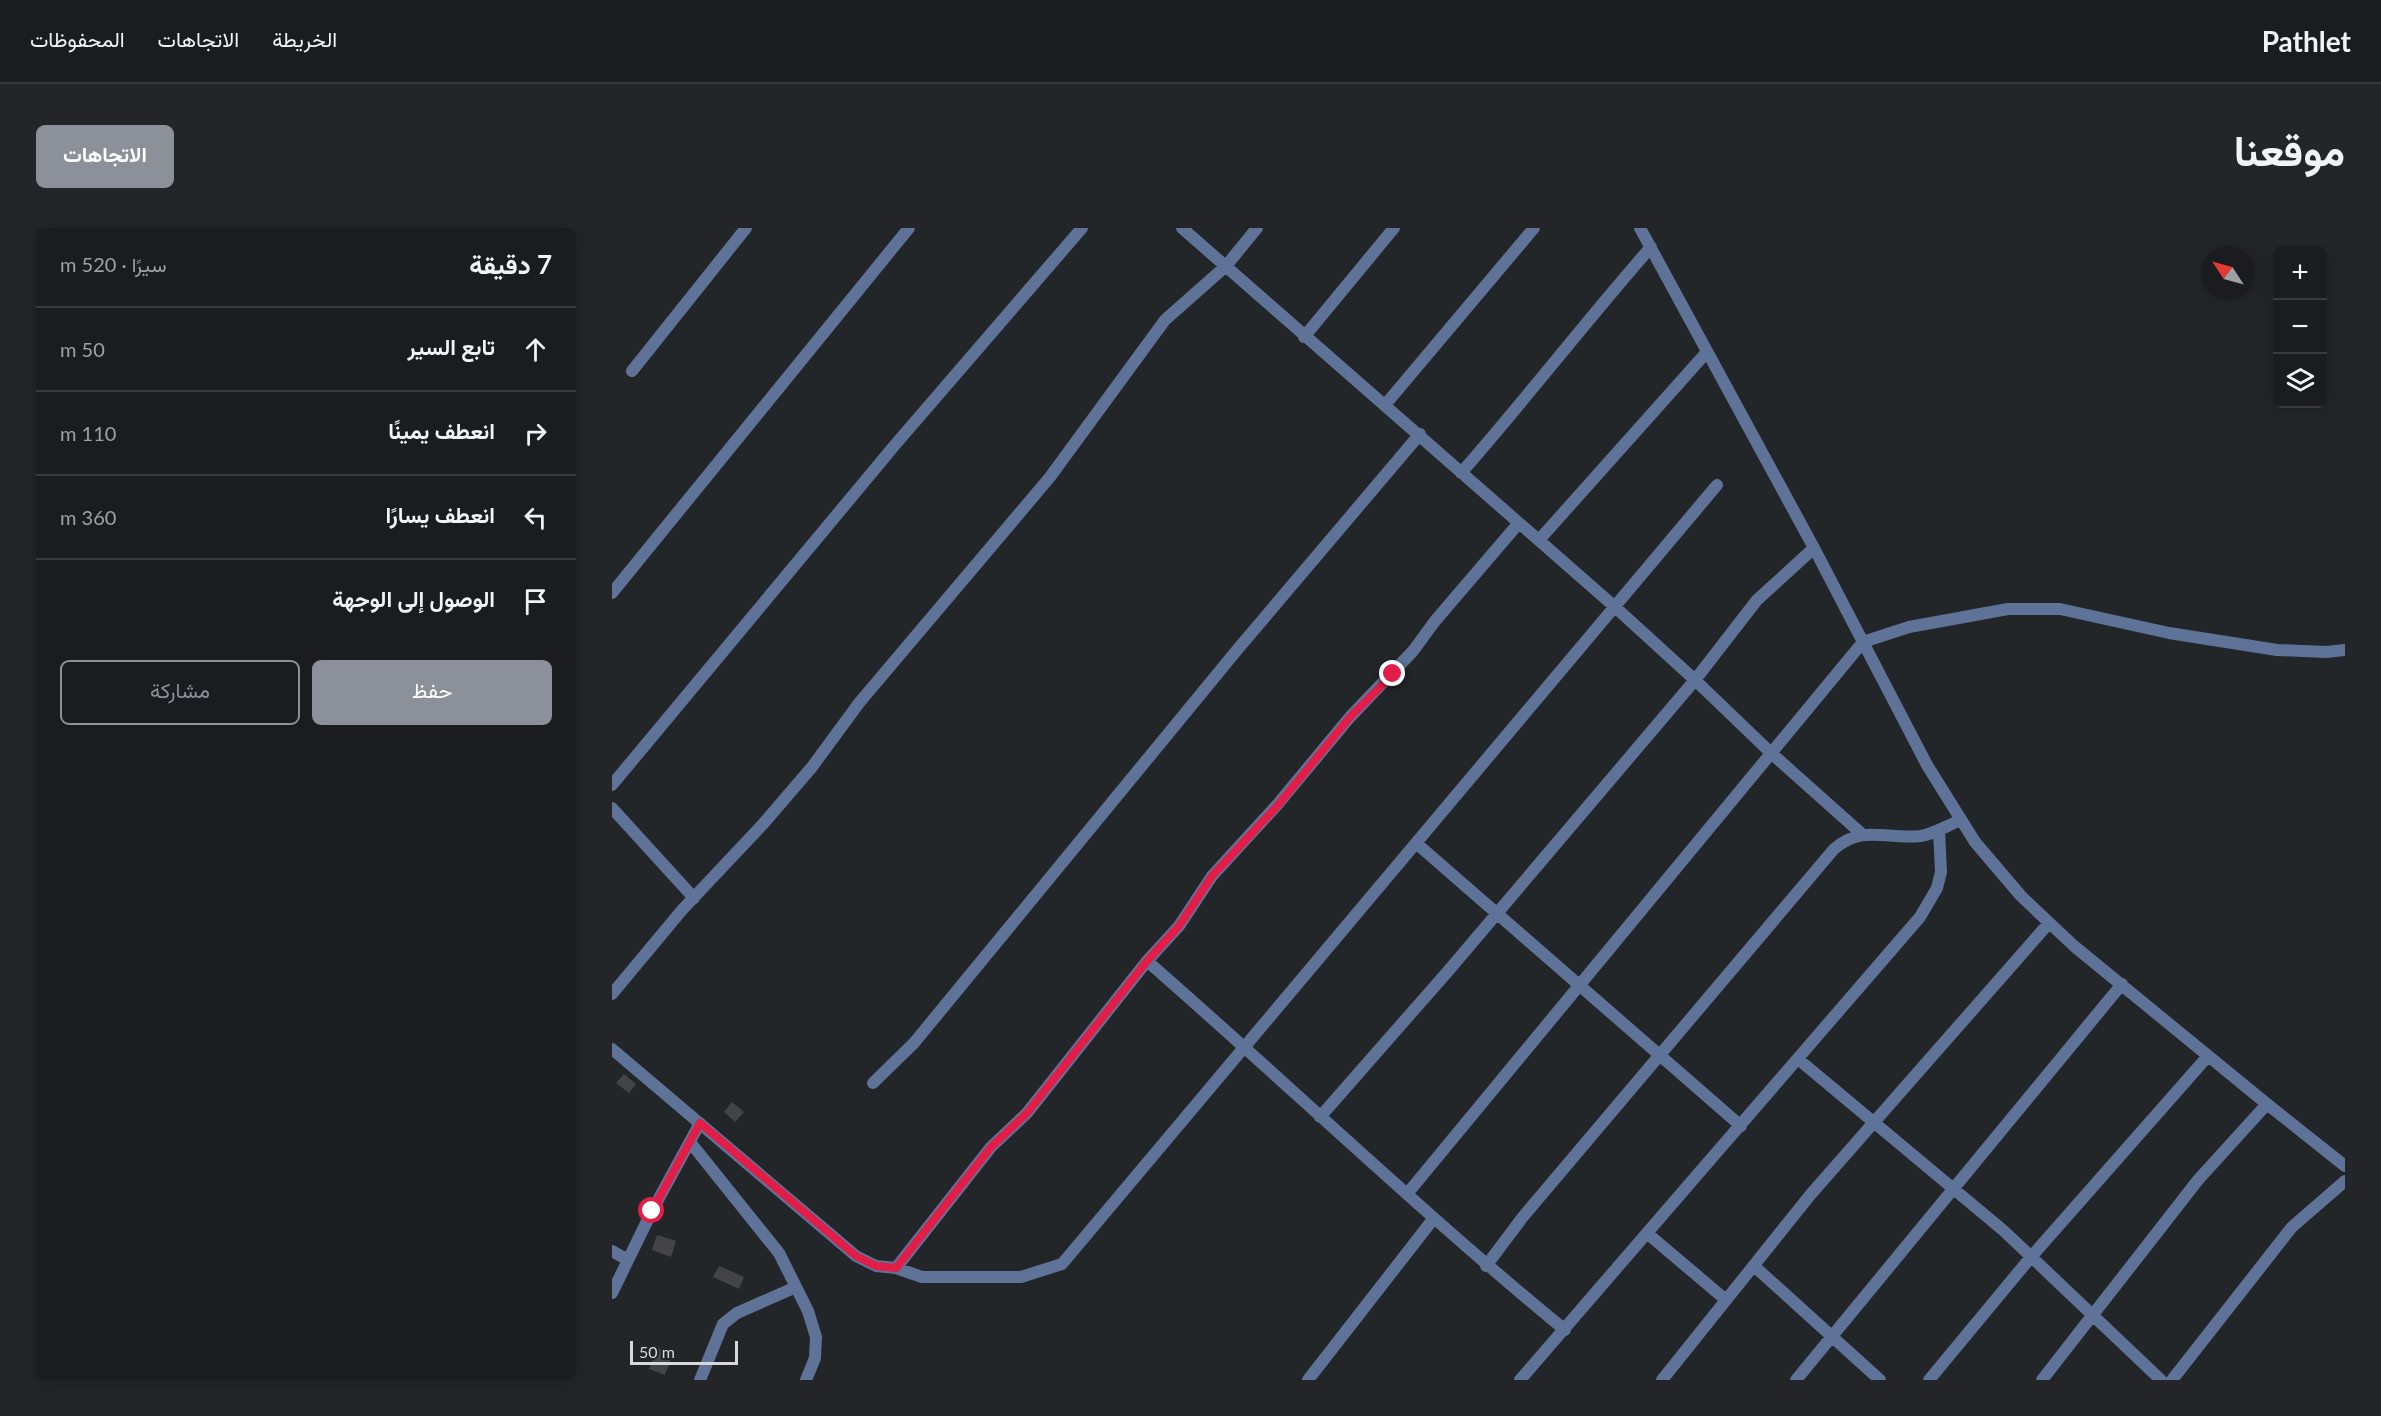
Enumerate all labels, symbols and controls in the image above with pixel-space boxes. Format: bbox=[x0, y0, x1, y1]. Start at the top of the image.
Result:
text: Pathlet bbox=[2262, 24, 2351, 58]
text: المحفوظات bbox=[30, 26, 125, 51]
text: الاتجاهات bbox=[158, 26, 239, 51]
text: الخريطة bbox=[272, 26, 337, 51]
button: الاتجاهات bbox=[36, 125, 174, 188]
text: موقعنا bbox=[2234, 125, 2345, 175]
north arrow bbox=[2201, 246, 2255, 300]
map controls bbox=[2273, 246, 2327, 408]
button: + bbox=[2273, 246, 2327, 300]
text: 7 دقيقة bbox=[469, 248, 552, 280]
text: سيرًا · 520 m bbox=[60, 252, 167, 276]
button: − bbox=[2273, 300, 2327, 354]
text: تابع السير bbox=[408, 333, 495, 360]
icon: ahead bbox=[519, 333, 552, 366]
text: 50 m bbox=[60, 337, 105, 361]
button: layers bbox=[2273, 354, 2327, 408]
text: انعطف يمينًا bbox=[388, 417, 495, 444]
icon: right bbox=[519, 417, 552, 450]
text: 110 m bbox=[60, 421, 116, 445]
text: انعطف يسارًا bbox=[386, 501, 495, 528]
icon: left bbox=[519, 501, 552, 534]
text: 360 m bbox=[60, 505, 116, 529]
text: الوصول إلى الوجهة bbox=[332, 585, 495, 612]
icon: arrive bbox=[519, 585, 552, 618]
button: مشاركة bbox=[60, 660, 300, 725]
button: حفظ bbox=[312, 660, 552, 725]
route end bbox=[1379, 660, 1405, 686]
route start bbox=[638, 1197, 664, 1223]
scale bar bbox=[630, 1338, 738, 1366]
text: 50 m bbox=[639, 1342, 675, 1361]

